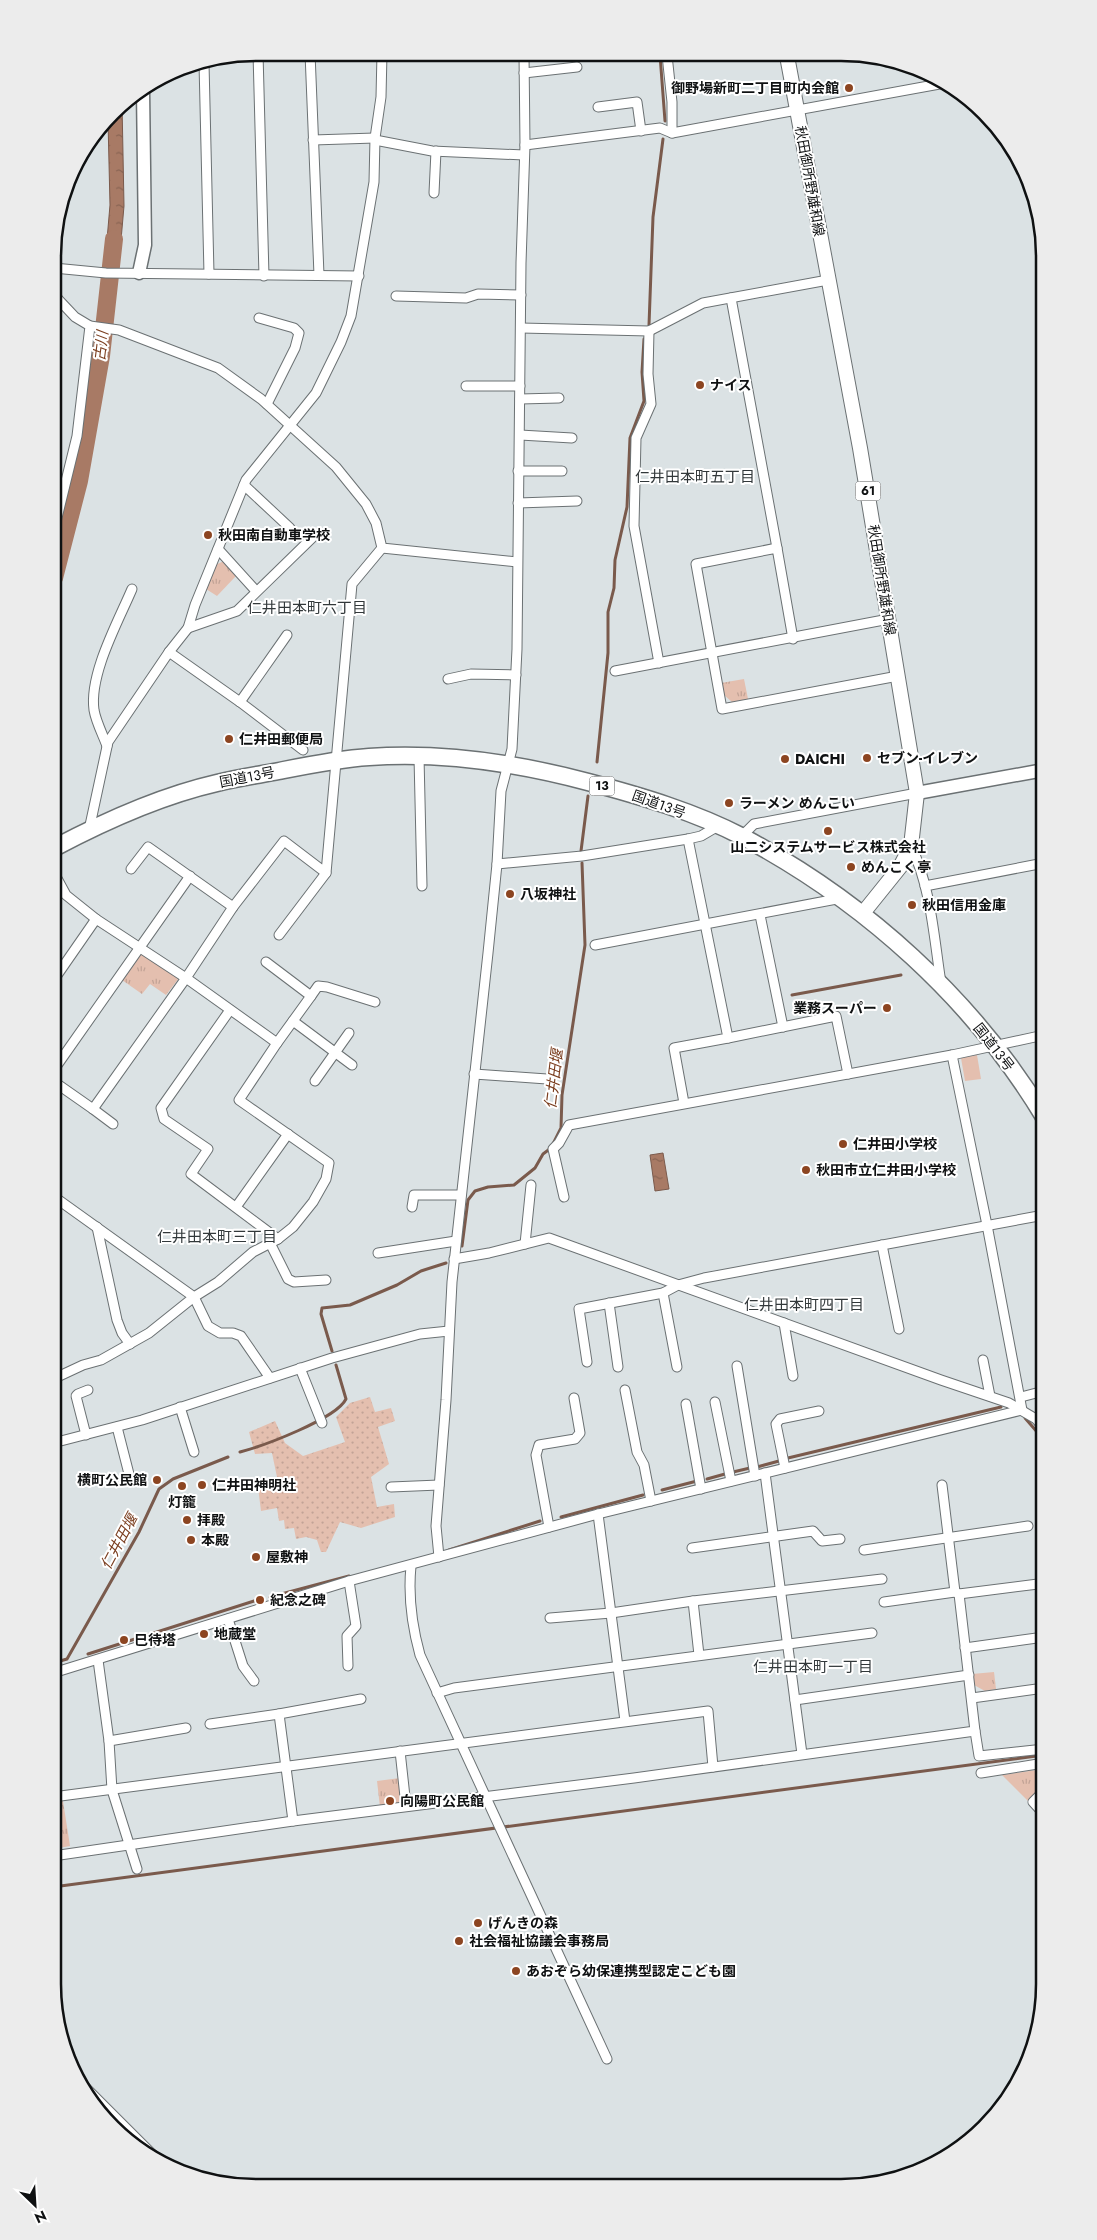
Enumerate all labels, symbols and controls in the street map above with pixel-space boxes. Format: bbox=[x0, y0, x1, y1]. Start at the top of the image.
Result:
place label: 御野場新町二丁目町内会館 bbox=[671, 78, 839, 98]
marker: 御野場新町二丁目町内会館 bbox=[843, 82, 855, 94]
street label: 秋田御所野雄和線 bbox=[790, 124, 830, 238]
water label: 古川 bbox=[88, 328, 114, 362]
place label: ナイス bbox=[710, 375, 752, 395]
marker: ナイス bbox=[694, 379, 706, 391]
district label: 仁井田本町五丁目 bbox=[635, 466, 755, 488]
road number: 61 bbox=[856, 482, 880, 501]
street label: 秋田御所野雄和線 bbox=[863, 523, 901, 637]
place label: 秋田南自動車学校 bbox=[218, 525, 330, 545]
marker: 秋田南自動車学校 bbox=[202, 529, 214, 541]
district label: 仁井田本町六丁目 bbox=[247, 597, 367, 619]
place label: 仁井田郵便局 bbox=[239, 729, 323, 749]
marker: 仁井田郵便局 bbox=[223, 733, 235, 745]
place label: セブン-イレブン bbox=[877, 748, 978, 768]
place label: DAICHI bbox=[795, 749, 845, 769]
marker: セブン-イレブン bbox=[861, 752, 873, 764]
marker: DAICHI bbox=[779, 753, 791, 765]
street label: 国道13号 bbox=[218, 762, 276, 792]
road number: 13 bbox=[590, 776, 614, 796]
street label: 国道13号 bbox=[629, 785, 689, 823]
place label: ラーメン めんこい bbox=[739, 793, 855, 813]
marker: ラーメン めんこい bbox=[723, 797, 735, 809]
marker: 山二システムサービス株式会社 bbox=[822, 825, 834, 837]
place label: 山二システムサービス株式会社 bbox=[730, 837, 926, 857]
place label: めんこく亭 bbox=[861, 857, 931, 877]
marker: めんこく亭 bbox=[845, 861, 857, 873]
place label: 八坂神社 bbox=[520, 884, 576, 904]
marker: 八坂神社 bbox=[504, 888, 516, 900]
place label: 秋田信用金庫 bbox=[922, 895, 1006, 915]
marker: 秋田信用金庫 bbox=[906, 899, 918, 911]
place label: 業務スーパー bbox=[793, 998, 877, 1018]
marker: 業務スーパー bbox=[881, 1002, 893, 1014]
street label: 国道13号 bbox=[969, 1019, 1019, 1075]
water label: 仁井田堰 bbox=[539, 1045, 569, 1110]
place label: 仁井田小学校 bbox=[853, 1134, 937, 1154]
marker: 仁井田小学校 bbox=[837, 1138, 849, 1150]
place label: 秋田市立仁井田小学校 bbox=[816, 1160, 956, 1180]
marker: 秋田市立仁井田小学校 bbox=[800, 1164, 812, 1176]
district label: 仁井田本町三丁目 bbox=[157, 1226, 277, 1248]
district label: 仁井田本町四丁目 bbox=[744, 1294, 864, 1316]
place label: 横町公民館 bbox=[77, 1470, 147, 1490]
marker: 横町公民館 bbox=[151, 1474, 163, 1486]
place label: 仁井田神明社 bbox=[212, 1475, 296, 1495]
marker: 仁井田神明社 bbox=[196, 1479, 208, 1491]
marker: 灯籠 bbox=[176, 1480, 188, 1492]
place label: 灯籠 bbox=[168, 1492, 196, 1512]
water label: 仁井田堰 bbox=[95, 1508, 144, 1574]
place label: 拝殿 bbox=[197, 1510, 225, 1530]
marker: 拝殿 bbox=[181, 1514, 193, 1526]
place label: 本殿 bbox=[201, 1530, 229, 1550]
marker: 本殿 bbox=[185, 1534, 197, 1546]
place label: 屋敷神 bbox=[266, 1547, 308, 1567]
marker: 屋敷神 bbox=[250, 1551, 262, 1563]
place label: 紀念之碑 bbox=[270, 1590, 326, 1610]
marker: 紀念之碑 bbox=[254, 1594, 266, 1606]
place label: 地蔵堂 bbox=[214, 1624, 256, 1644]
marker: 地蔵堂 bbox=[198, 1628, 210, 1640]
place label: 巳待塔 bbox=[134, 1630, 176, 1650]
marker: 巳待塔 bbox=[118, 1634, 130, 1646]
district label: 仁井田本町一丁目 bbox=[753, 1656, 873, 1678]
place label: 向陽町公民館 bbox=[400, 1791, 484, 1811]
marker: 向陽町公民館 bbox=[384, 1795, 396, 1807]
place label: げんきの森 bbox=[488, 1913, 558, 1933]
marker: げんきの森 bbox=[472, 1917, 484, 1929]
place label: 社会福祉協議会事務局 bbox=[469, 1931, 609, 1951]
marker: 社会福祉協議会事務局 bbox=[453, 1935, 465, 1947]
place label: あおぞら幼保連携型認定こども園 bbox=[526, 1961, 736, 1981]
marker: あおぞら幼保連携型認定こども園 bbox=[510, 1965, 522, 1977]
north arrow bbox=[10, 2180, 60, 2230]
text: N bbox=[31, 2205, 50, 2228]

